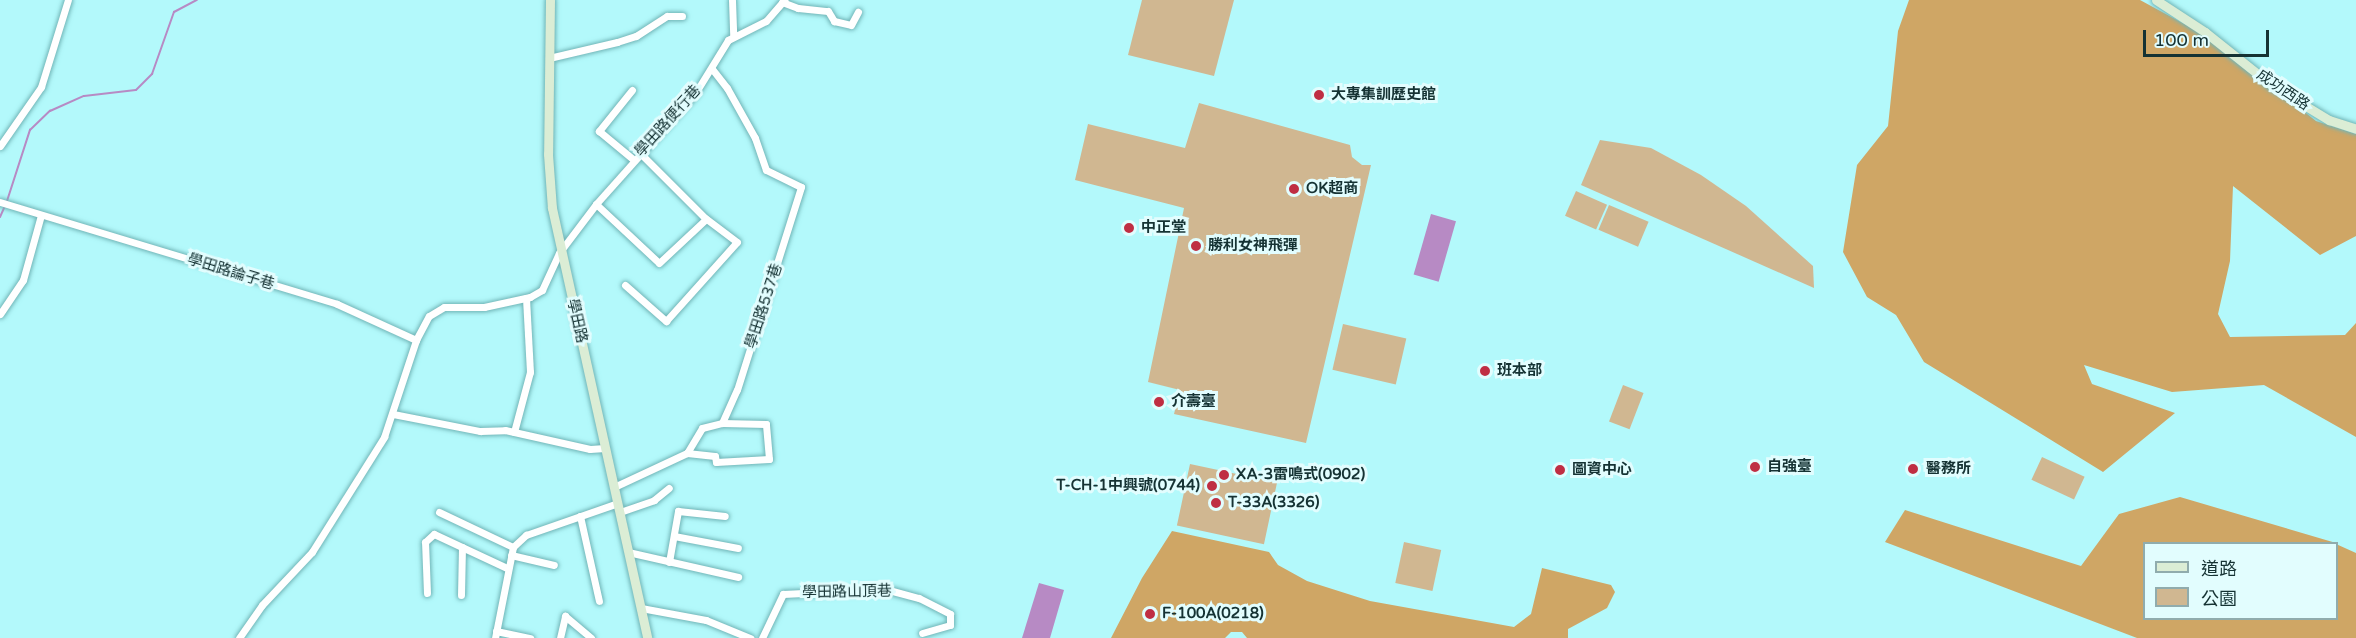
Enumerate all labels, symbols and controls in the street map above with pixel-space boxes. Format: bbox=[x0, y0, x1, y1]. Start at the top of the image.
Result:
scale bar bbox=[2146, 18, 2272, 56]
text: 100 m bbox=[2154, 29, 2209, 51]
street label: 成功西路 bbox=[2253, 66, 2313, 114]
street label: 學田路便行巷 bbox=[631, 82, 705, 160]
place label: 大專集訓歷史館 bbox=[1331, 86, 1436, 104]
marker: 大專集訓歷史館 bbox=[1312, 88, 1326, 102]
place label: OK超商 bbox=[1306, 180, 1358, 198]
marker: OK超商 bbox=[1287, 182, 1301, 196]
place label: 中正堂 bbox=[1141, 219, 1186, 237]
marker: 中正堂 bbox=[1122, 221, 1136, 235]
place label: 勝利女神飛彈 bbox=[1208, 237, 1298, 255]
marker: 勝利女神飛彈 bbox=[1189, 239, 1203, 253]
street label: 學田路論子巷 bbox=[185, 250, 277, 294]
street label: 學田路537巷 bbox=[742, 261, 786, 351]
street label: 學田路 bbox=[563, 297, 591, 345]
place label: 班本部 bbox=[1497, 362, 1542, 380]
marker: 班本部 bbox=[1478, 364, 1492, 378]
place label: 介壽臺 bbox=[1171, 393, 1216, 411]
marker: 介壽臺 bbox=[1152, 395, 1166, 409]
place label: 自強臺 bbox=[1767, 458, 1812, 476]
marker: 自強臺 bbox=[1748, 460, 1762, 474]
marker: 醫務所 bbox=[1904, 460, 1922, 478]
place label: 醫務所 bbox=[1926, 460, 1971, 478]
place label: 圖資中心 bbox=[1572, 461, 1632, 479]
marker: 圖資中心 bbox=[1553, 463, 1567, 477]
place label: XA-3雷鳴式(0902) bbox=[1236, 466, 1365, 484]
marker: XA-3雷鳴式(0902) bbox=[1217, 468, 1231, 482]
place label: T-CH-1中興號(0744) bbox=[1056, 477, 1200, 495]
marker: T-CH-1中興號(0744) bbox=[1205, 479, 1219, 493]
place label: T-33A(3326) bbox=[1228, 494, 1319, 512]
marker: T-33A(3326) bbox=[1209, 496, 1223, 510]
legend bbox=[2143, 542, 2338, 620]
text: 道路 bbox=[2201, 558, 2237, 580]
street label: 學田路山頂巷 bbox=[802, 582, 892, 602]
text: 公園 bbox=[2201, 588, 2237, 610]
place label: F-100A(0218) bbox=[1162, 605, 1264, 623]
marker: F-100A(0218) bbox=[1143, 607, 1157, 621]

